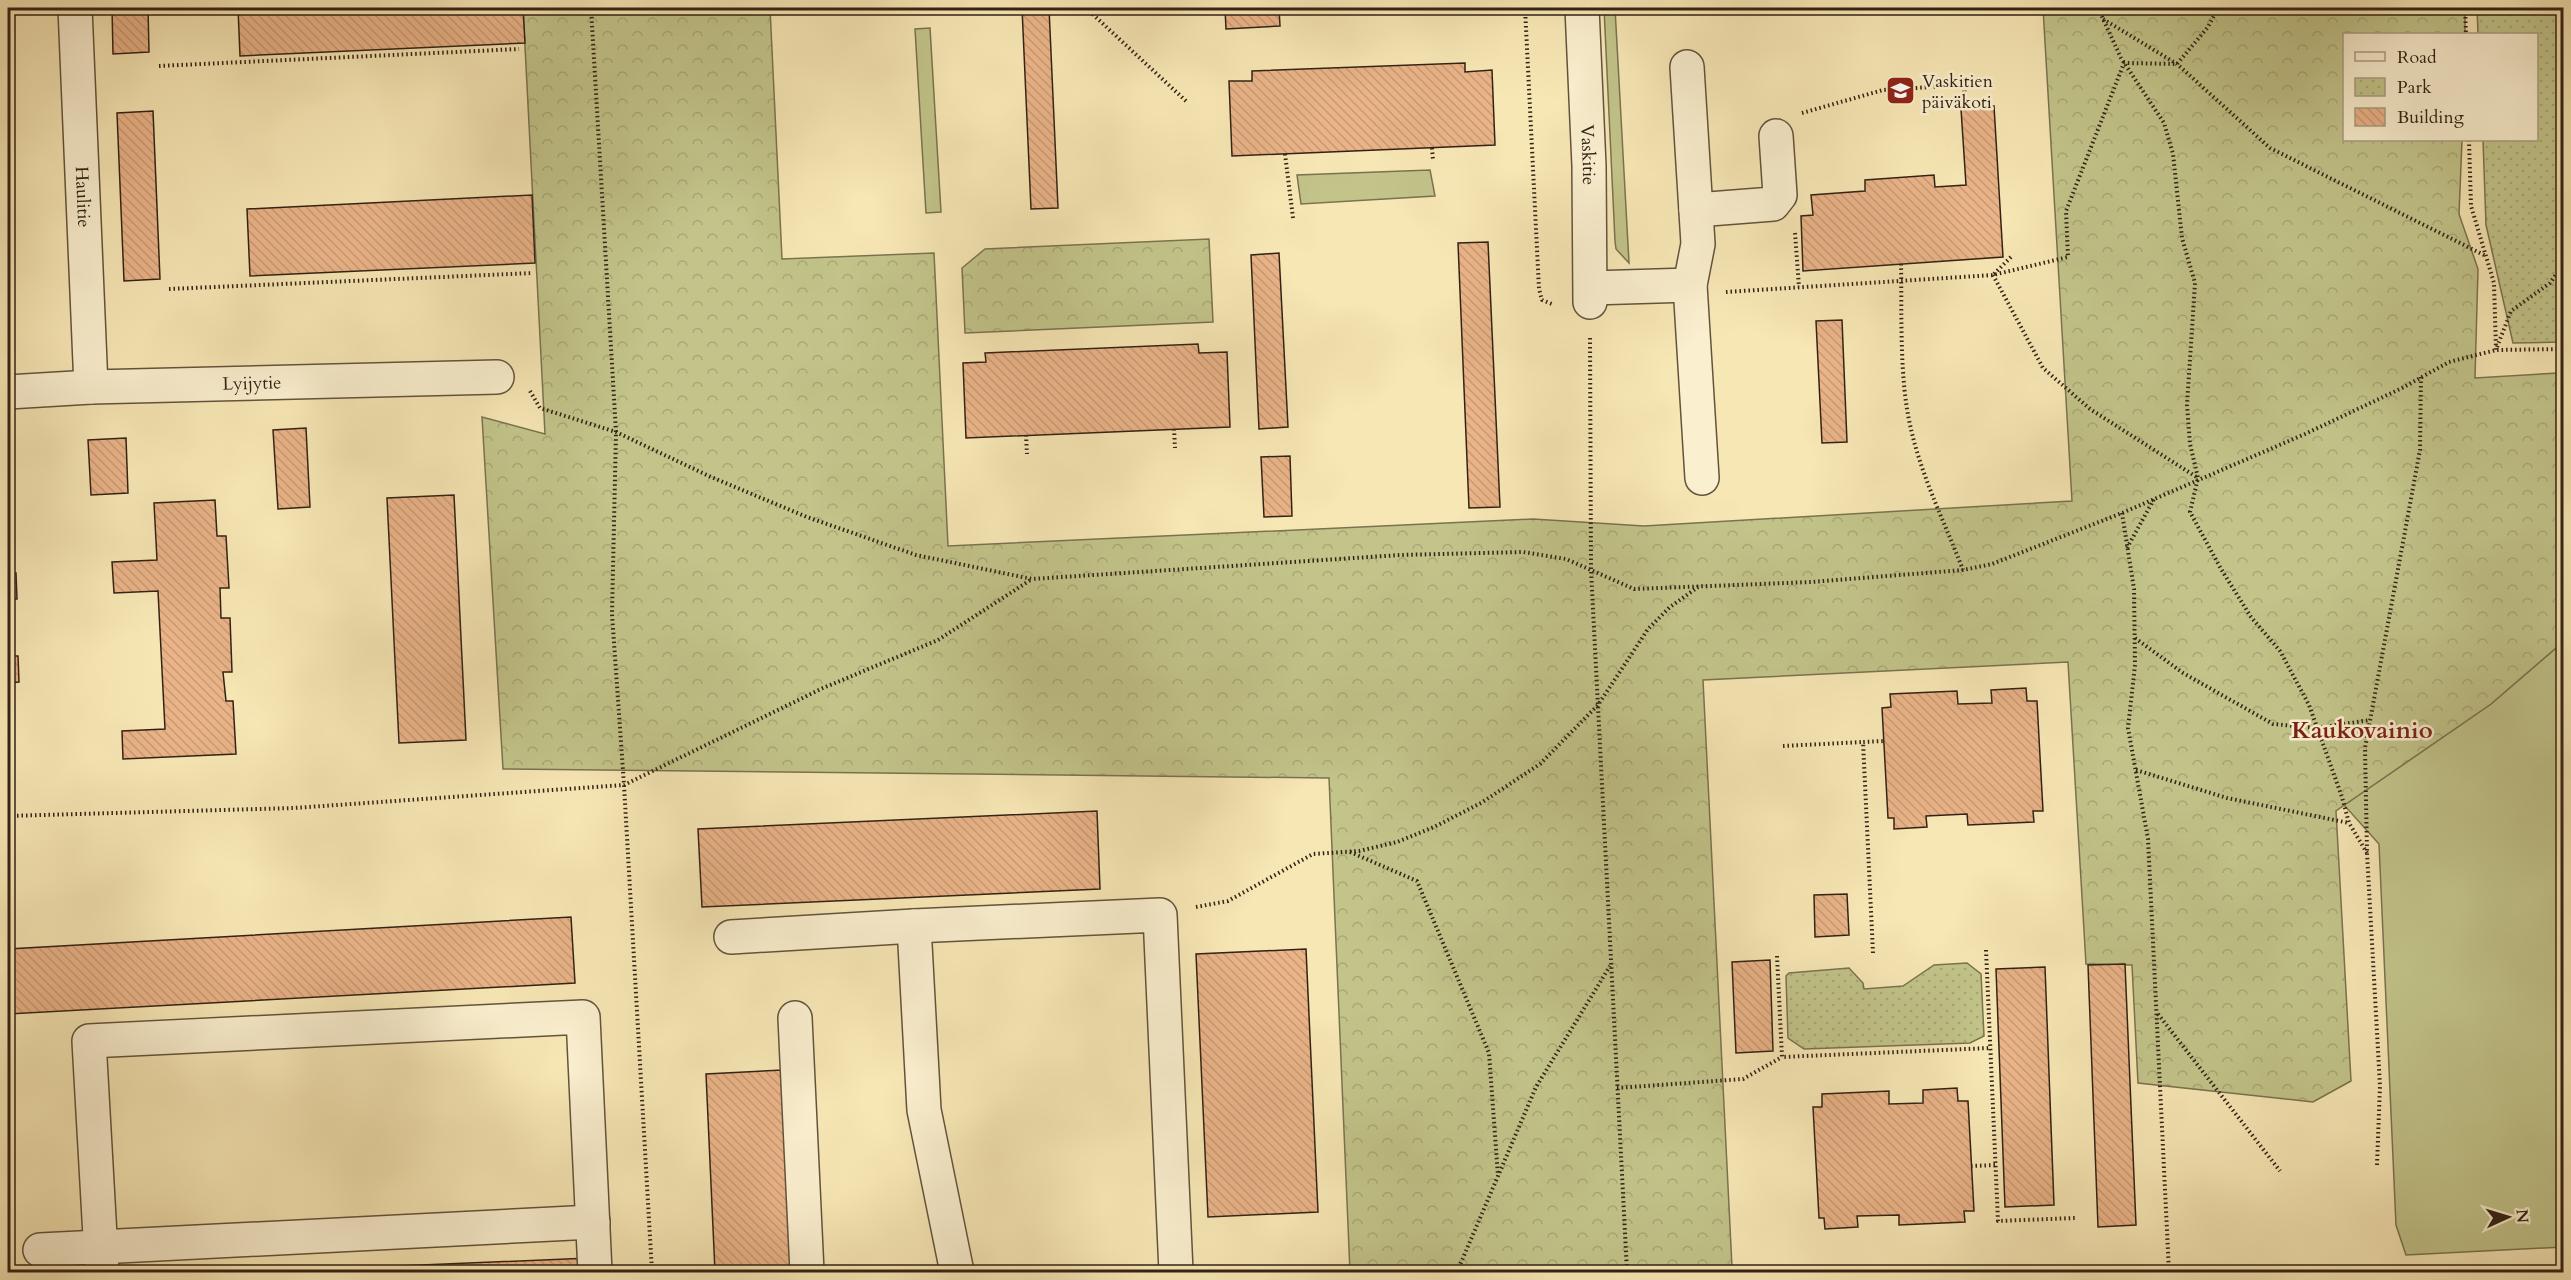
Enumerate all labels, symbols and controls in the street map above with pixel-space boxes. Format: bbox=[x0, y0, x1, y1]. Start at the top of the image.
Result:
legend bbox=[2343, 33, 2538, 141]
text: Road bbox=[2397, 45, 2437, 70]
place label: Vaskitien päiväkoti bbox=[1922, 69, 1994, 115]
school or university icon: Vaskitien päiväkoti bbox=[1885, 75, 1917, 107]
text: Park bbox=[2397, 75, 2432, 100]
text: Building bbox=[2397, 105, 2465, 130]
street label: Vaskitie bbox=[1574, 124, 1601, 185]
street label: Haulitie bbox=[69, 166, 96, 228]
street label: Lyijytie bbox=[222, 370, 282, 397]
district label: Kaukovainio bbox=[2291, 714, 2433, 747]
north arrow bbox=[2478, 1187, 2538, 1247]
text: N bbox=[2511, 1208, 2533, 1224]

